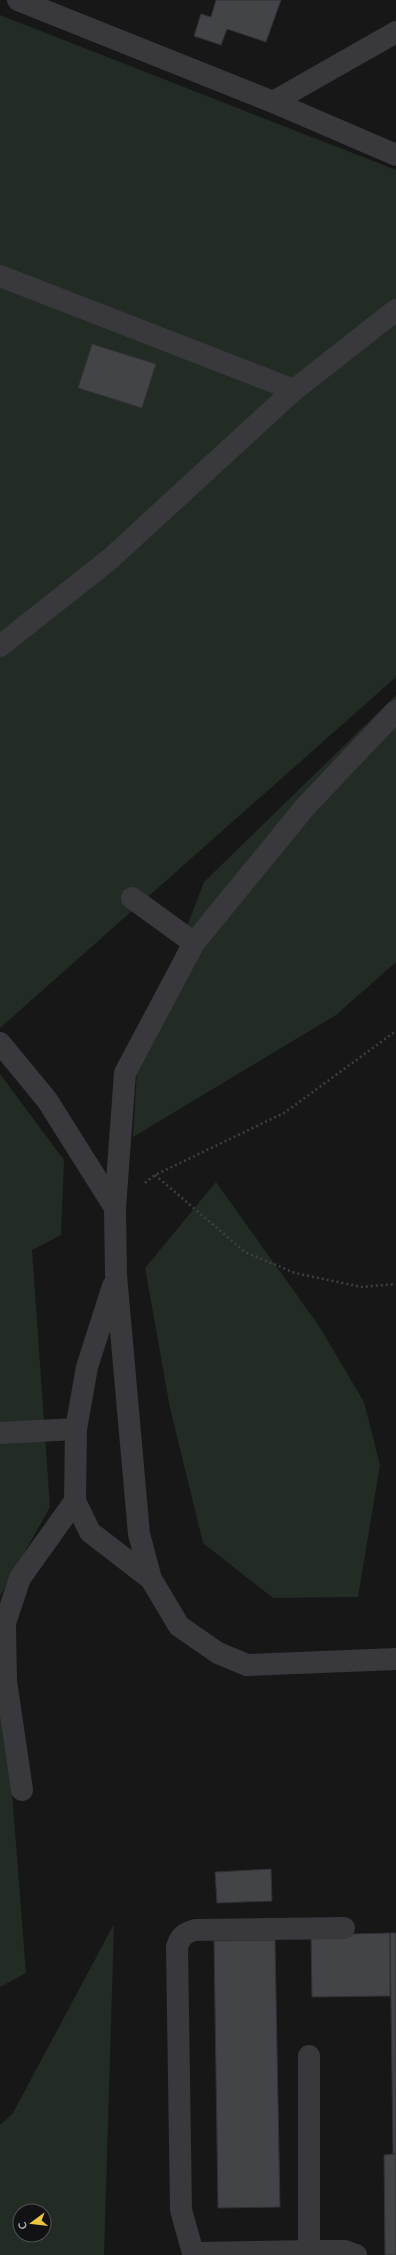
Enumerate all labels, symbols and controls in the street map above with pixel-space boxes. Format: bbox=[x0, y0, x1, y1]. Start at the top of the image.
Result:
north arrow bbox=[12, 2203, 52, 2243]
text: С bbox=[14, 2219, 31, 2231]

